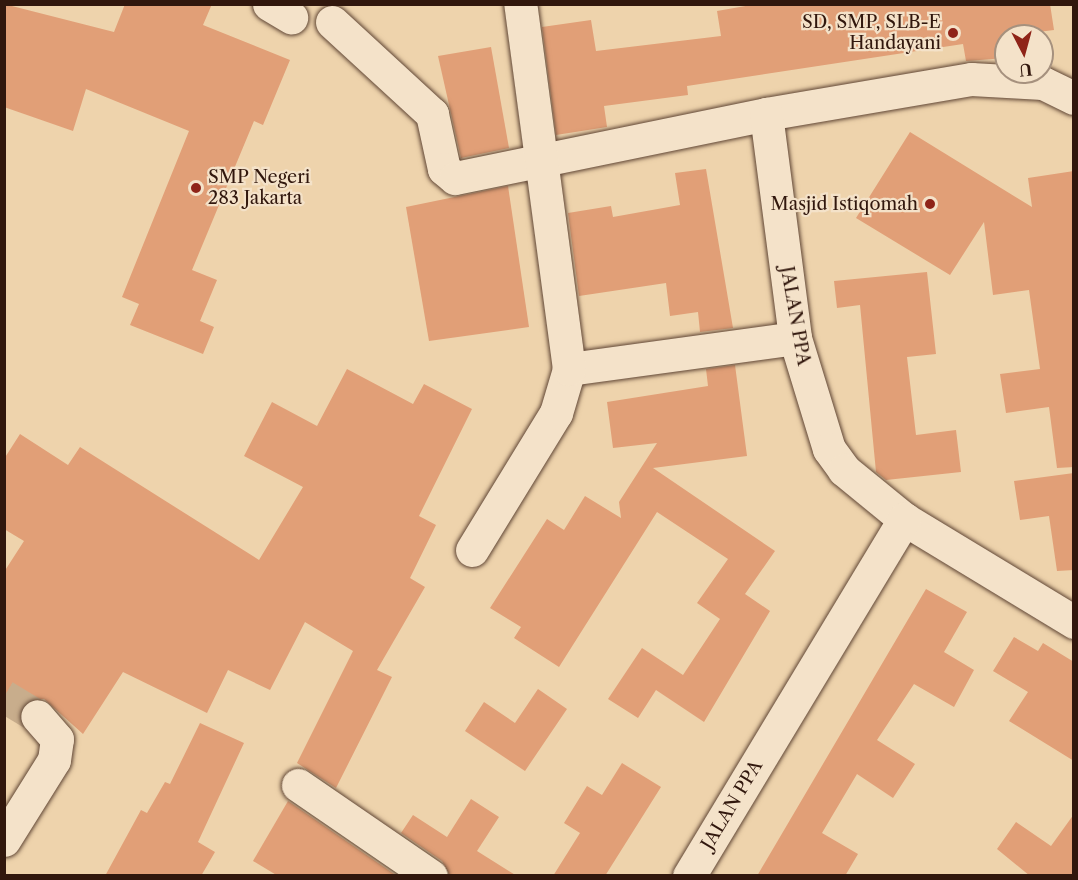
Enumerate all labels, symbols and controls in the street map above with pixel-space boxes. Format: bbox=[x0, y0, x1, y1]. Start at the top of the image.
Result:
place label: SD, SMP, SLB-E Handayani bbox=[802, 12, 941, 54]
north arrow bbox=[994, 24, 1054, 84]
marker: SD, SMP, SLB-E Handayani bbox=[946, 26, 960, 40]
text: U bbox=[1018, 59, 1033, 81]
place label: SMP Negeri 283 Jakarta bbox=[208, 167, 311, 210]
marker: SMP Negeri 283 Jakarta bbox=[189, 181, 203, 195]
place label: Masjid Istiqomah bbox=[771, 193, 918, 215]
marker: Masjid Istiqomah bbox=[923, 197, 937, 211]
street label: JALAN PPA bbox=[776, 265, 814, 367]
street label: JALAN PPA bbox=[697, 756, 767, 854]

